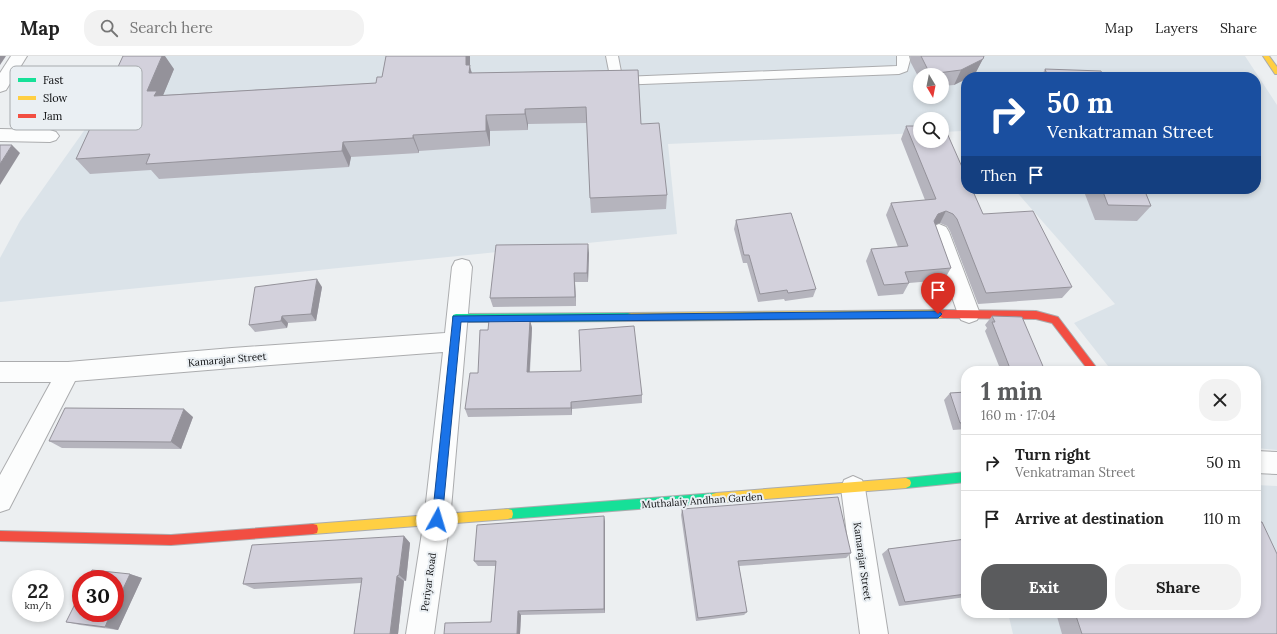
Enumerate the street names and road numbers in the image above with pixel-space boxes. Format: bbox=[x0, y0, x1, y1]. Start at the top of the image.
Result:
street label: Kamarajar Street bbox=[187, 350, 267, 369]
street label: Muthalaiy Andhan Garden bbox=[641, 490, 763, 511]
street label: Kamarajar Street bbox=[851, 521, 874, 601]
street label: Periyar Road bbox=[418, 552, 439, 612]

